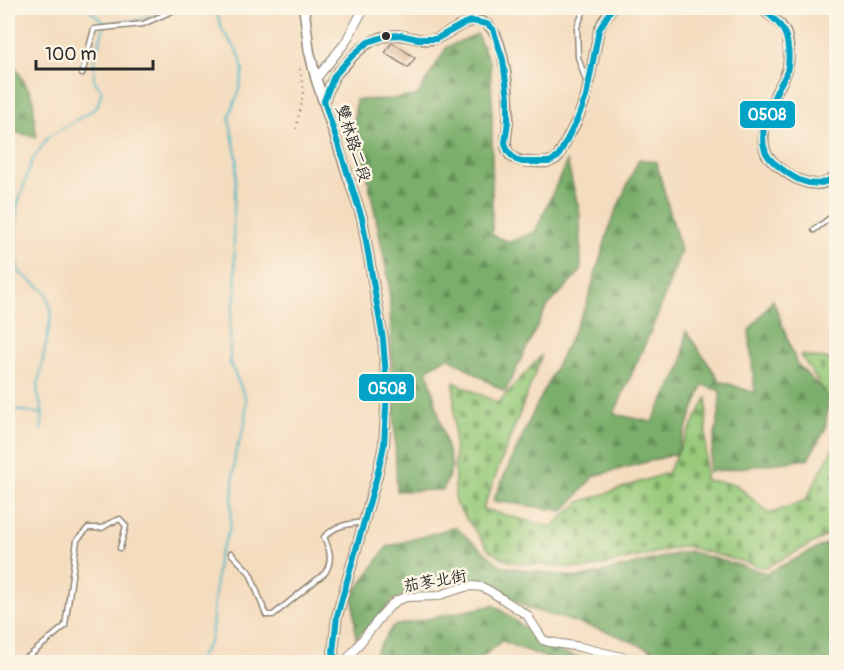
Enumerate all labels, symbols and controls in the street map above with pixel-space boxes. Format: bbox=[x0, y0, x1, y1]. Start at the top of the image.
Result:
unlabelled marker bbox=[380, 30, 392, 42]
scale bar bbox=[36, 33, 153, 71]
text: 100 m bbox=[45, 43, 97, 66]
line badge: 0508 bbox=[739, 100, 796, 129]
street label: 雙林路二段 bbox=[331, 102, 375, 184]
text: 0508 bbox=[748, 105, 786, 125]
line badge: 0508 bbox=[358, 373, 415, 402]
text: 0508 bbox=[368, 379, 406, 399]
street label: 茄苳北街 bbox=[402, 566, 468, 596]

